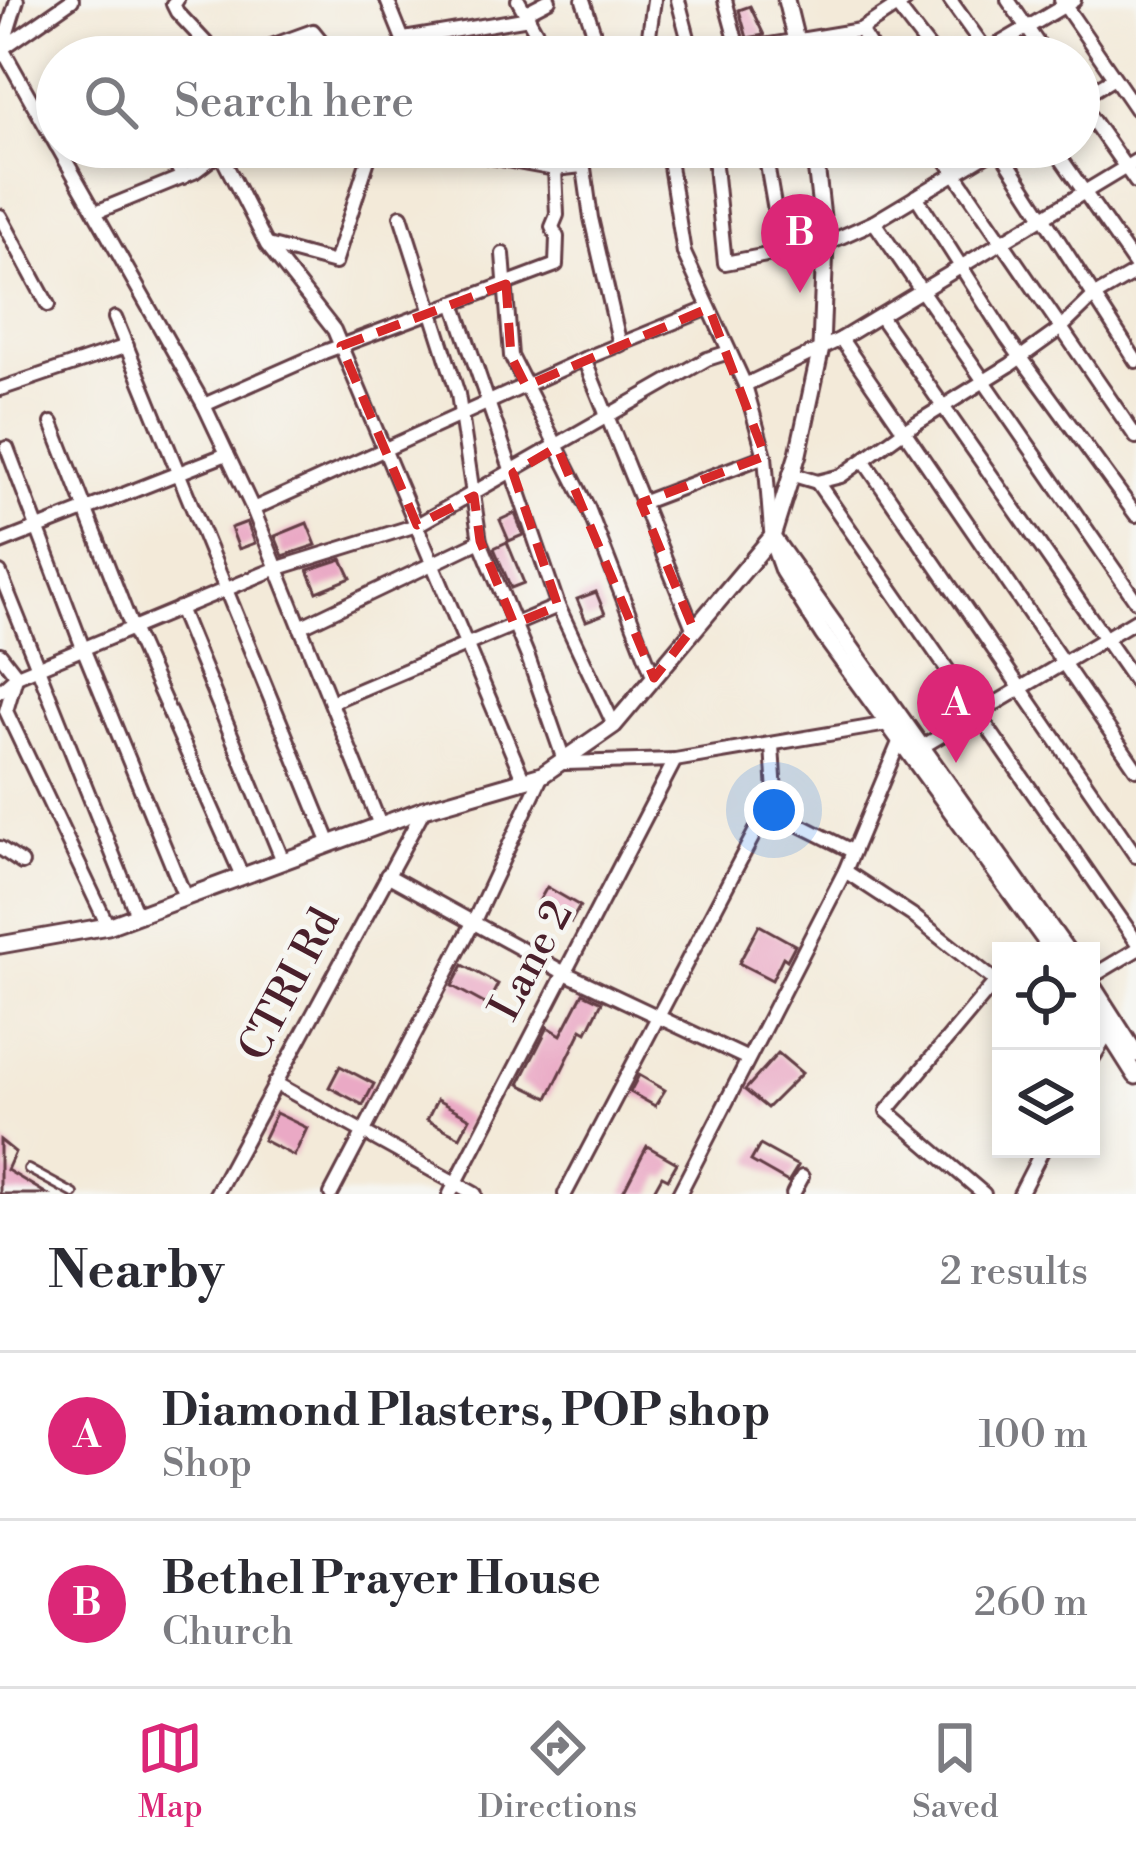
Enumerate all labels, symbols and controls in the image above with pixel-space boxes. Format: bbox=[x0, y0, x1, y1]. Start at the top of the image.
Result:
search box bbox=[36, 36, 1100, 168]
icon: search bbox=[78, 69, 144, 135]
text: Search here bbox=[174, 74, 414, 131]
pin: B bbox=[761, 194, 839, 293]
pin: A bbox=[917, 664, 995, 763]
your location bbox=[744, 780, 804, 840]
street label: Lane 2 bbox=[479, 892, 585, 1030]
street label: CTRI Rd bbox=[228, 900, 352, 1070]
map controls bbox=[992, 942, 1100, 1158]
button: locate bbox=[992, 942, 1100, 1050]
button: layers bbox=[992, 1050, 1100, 1158]
text: Nearby bbox=[48, 1240, 224, 1304]
text: 2 results bbox=[940, 1248, 1088, 1297]
text: Diamond Plasters, POP shop bbox=[162, 1383, 771, 1440]
text: A bbox=[73, 1411, 101, 1460]
text: 100 m bbox=[979, 1411, 1088, 1460]
text: Shop bbox=[162, 1440, 252, 1489]
text: Bethel Prayer House bbox=[162, 1551, 601, 1608]
text: B bbox=[72, 1579, 102, 1628]
text: 260 m bbox=[974, 1579, 1088, 1628]
text: Church bbox=[162, 1608, 293, 1657]
tab: Map bbox=[137, 1715, 203, 1828]
tab: Directions bbox=[478, 1715, 637, 1828]
tab: Saved bbox=[912, 1715, 999, 1828]

